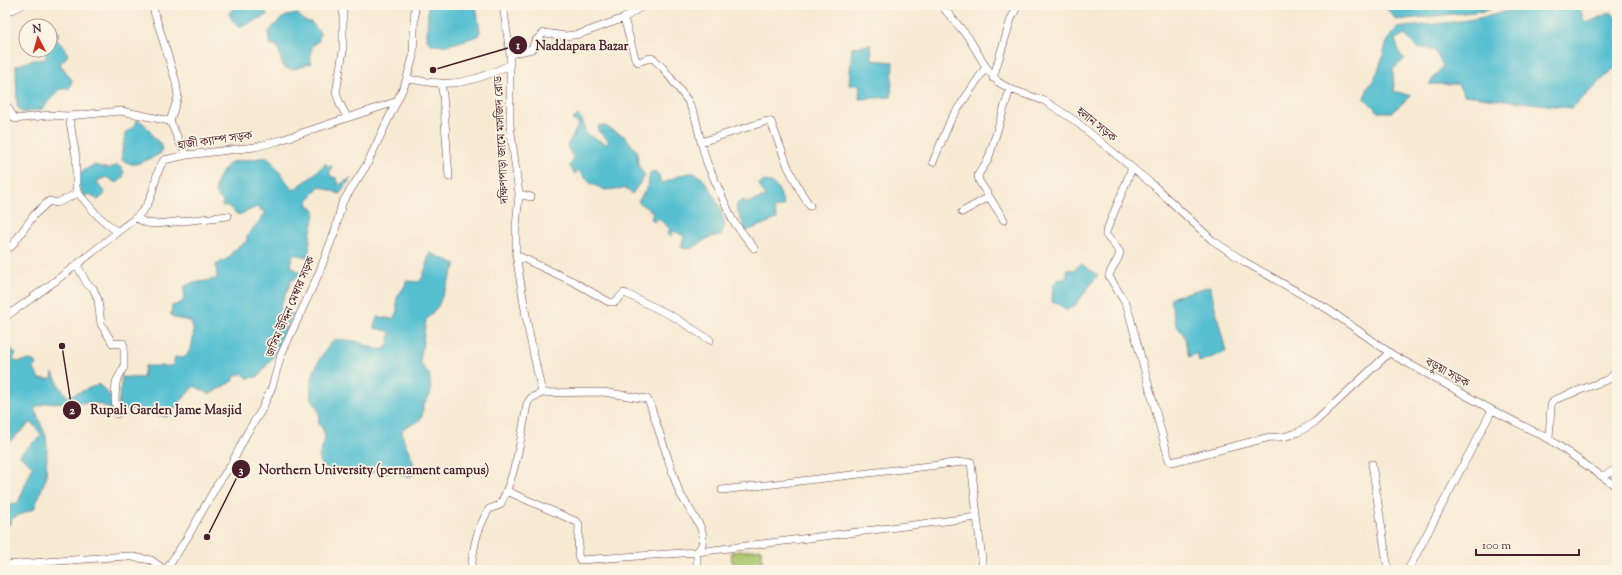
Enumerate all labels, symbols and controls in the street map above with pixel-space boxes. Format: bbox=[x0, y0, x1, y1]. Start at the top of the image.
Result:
north arrow bbox=[18, 18, 58, 58]
text: N bbox=[31, 21, 42, 38]
callout: Naddapara Bazar bbox=[508, 33, 637, 58]
text: 1 bbox=[515, 37, 521, 55]
text: Naddapara Bazar bbox=[536, 38, 629, 56]
street label: দক্ষিণপাড়া জামে মসজিদ রোড bbox=[490, 75, 514, 205]
street label: হলান সড়ক bbox=[1071, 102, 1121, 147]
street label: হাজী ক্যাম্প সড়ক bbox=[176, 127, 254, 155]
street label: জসিম উদ্দিন মেম্বার সড়ক bbox=[260, 253, 321, 361]
street label: বড়ুয়া সড়ক bbox=[1421, 353, 1473, 393]
callout: Rupali Garden Jame Masjid bbox=[62, 397, 250, 422]
text: 2 bbox=[69, 402, 75, 420]
text: Rupali Garden Jame Masjid bbox=[90, 402, 242, 420]
callout: Northern University (pernament campus) bbox=[231, 457, 497, 482]
text: 3 bbox=[239, 462, 244, 480]
text: Northern University (pernament campus) bbox=[259, 462, 489, 480]
scale bar bbox=[1476, 531, 1579, 557]
text: 100 m bbox=[1482, 537, 1511, 555]

